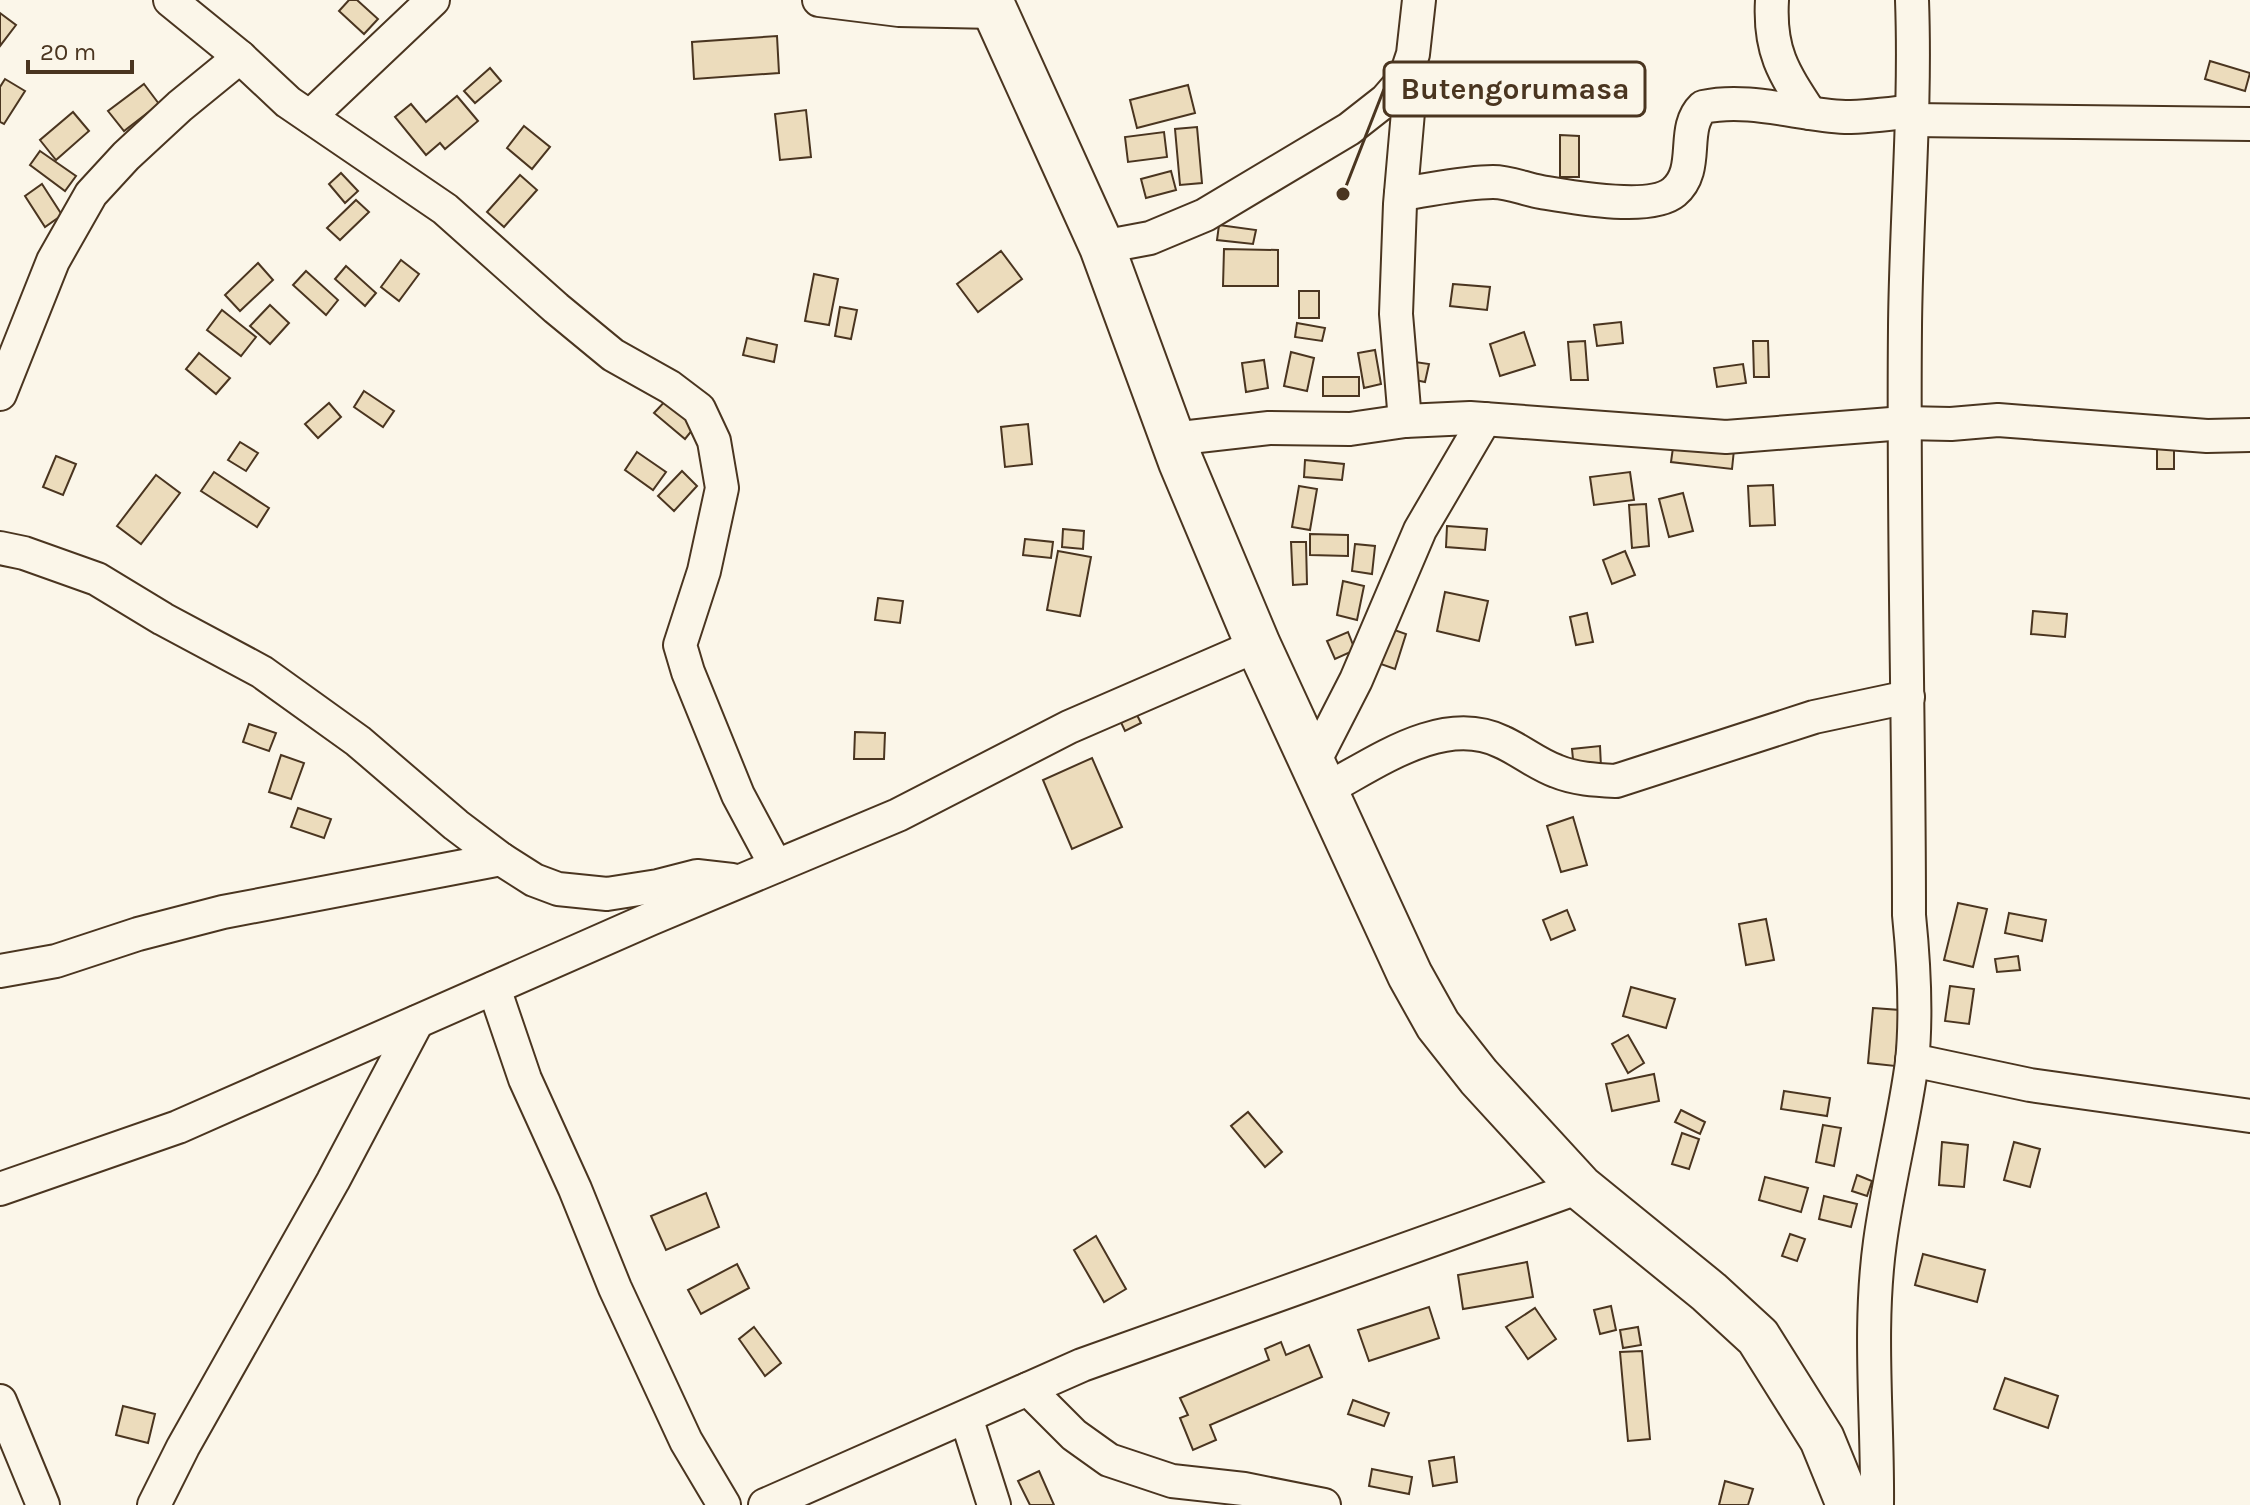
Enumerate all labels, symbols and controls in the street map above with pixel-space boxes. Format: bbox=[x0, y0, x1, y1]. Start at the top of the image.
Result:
scale bar bbox=[28, 24, 132, 74]
text: 20 m bbox=[40, 38, 96, 66]
callout: Butengorumasa bbox=[1384, 62, 1645, 116]
text: Butengorumasa bbox=[1400, 71, 1630, 107]

